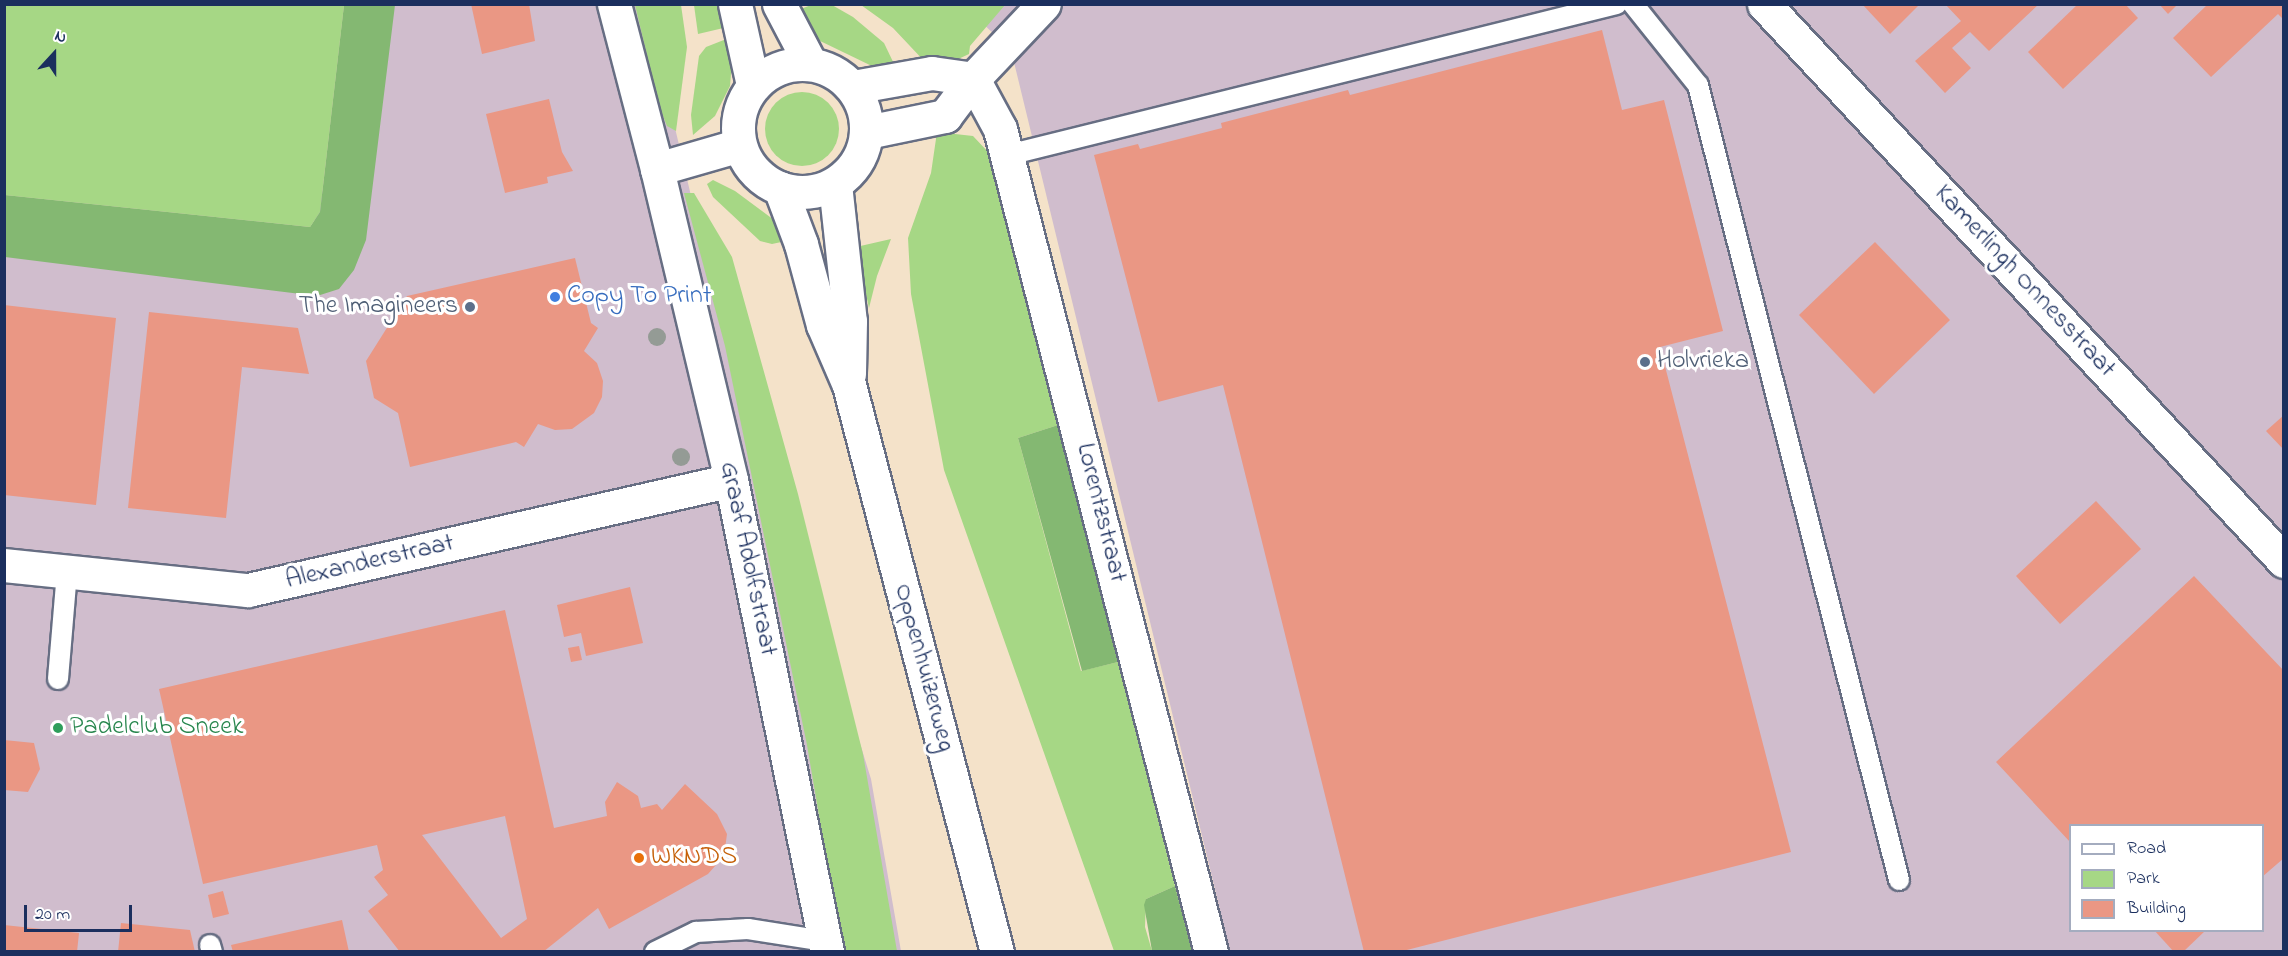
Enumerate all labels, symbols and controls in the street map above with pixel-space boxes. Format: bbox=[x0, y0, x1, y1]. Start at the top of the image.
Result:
north arrow bbox=[24, 24, 84, 84]
text: N bbox=[51, 24, 70, 50]
street label: Kamerlingh Onnesstraat bbox=[1927, 179, 2121, 385]
place label: Copy To Print bbox=[567, 281, 712, 313]
marker: Copy To Print bbox=[548, 290, 562, 304]
place label: The Imagineers bbox=[298, 291, 458, 323]
marker: The Imagineers bbox=[463, 300, 477, 314]
place label: Holvrieka bbox=[1657, 346, 1749, 378]
marker: Holvrieka bbox=[1638, 355, 1652, 369]
street label: Lorentzstraat bbox=[1068, 440, 1132, 586]
street label: Graaf Adolfstraat bbox=[711, 459, 783, 659]
street label: Alexanderstraat bbox=[283, 528, 457, 598]
street label: Oppenhuizerweg bbox=[886, 581, 960, 755]
place label: Padelclub Sneek bbox=[70, 712, 243, 744]
marker: Padelclub Sneek bbox=[51, 721, 65, 735]
legend bbox=[2069, 824, 2264, 932]
text: Road bbox=[2127, 836, 2166, 862]
place label: WKNDS bbox=[651, 842, 737, 874]
marker: WKNDS bbox=[632, 851, 646, 865]
text: Park bbox=[2127, 866, 2160, 892]
scale bar bbox=[27, 893, 135, 931]
text: Building bbox=[2127, 896, 2186, 922]
text: 20 m bbox=[35, 902, 70, 928]

